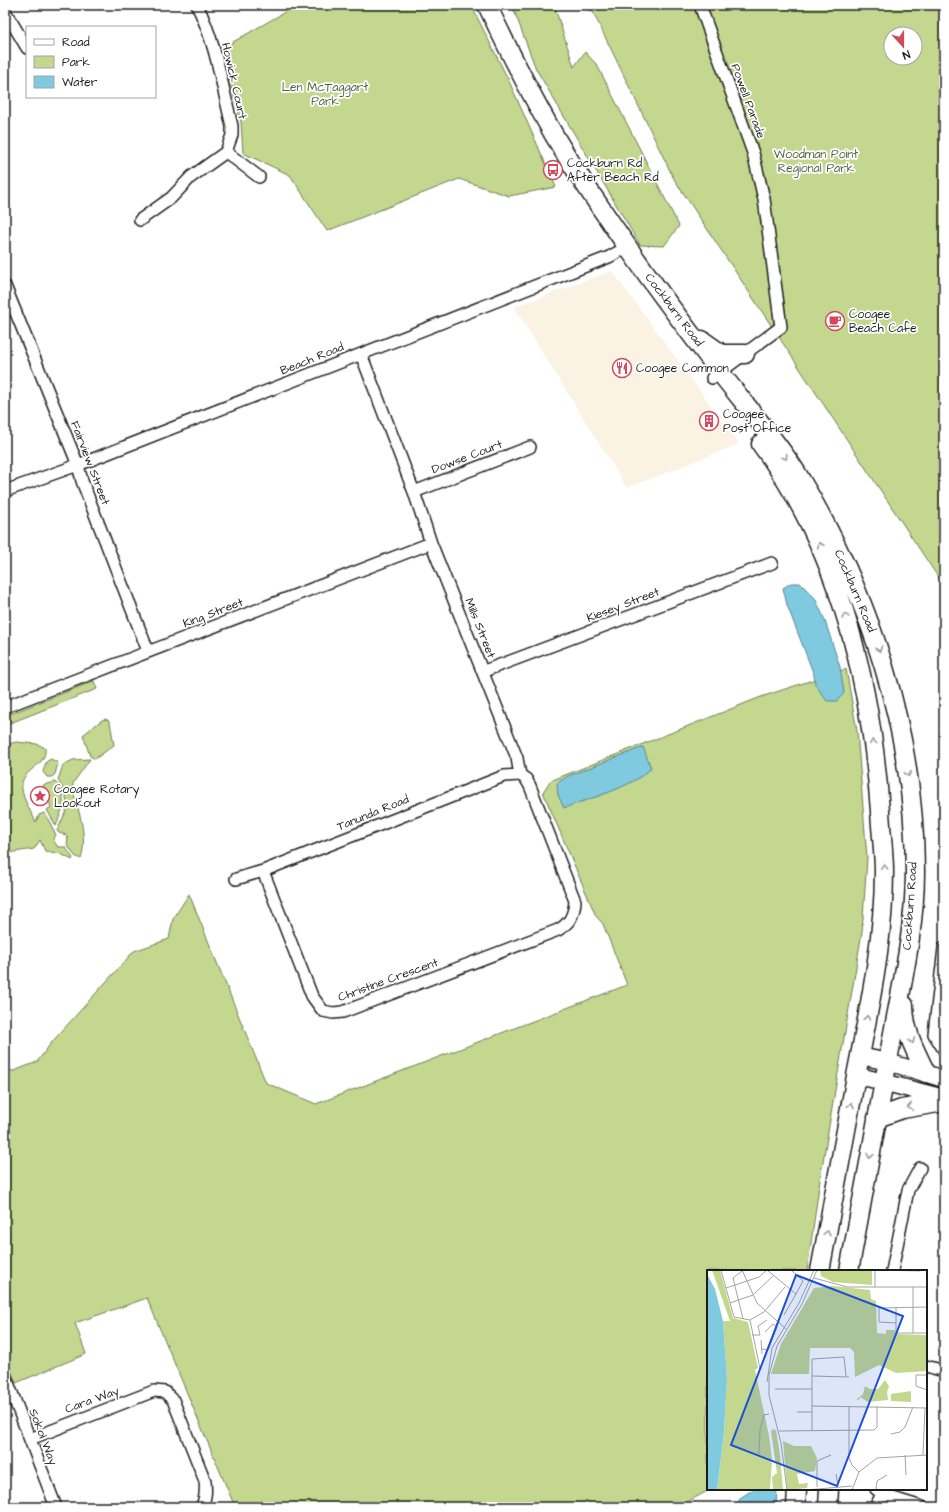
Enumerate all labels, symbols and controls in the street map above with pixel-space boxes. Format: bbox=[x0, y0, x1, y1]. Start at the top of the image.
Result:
legend bbox=[26, 26, 156, 98]
north arrow bbox=[883, 26, 923, 66]
text: Road bbox=[62, 34, 90, 51]
street label: Howick Court bbox=[217, 41, 251, 121]
text: N bbox=[900, 47, 912, 63]
text: Park bbox=[62, 54, 90, 71]
street label: Powell Parade bbox=[727, 61, 770, 141]
text: Water bbox=[62, 74, 98, 91]
park label: Len McTaggart Park bbox=[282, 79, 368, 110]
park label: Woodman Point Regional Park bbox=[774, 146, 858, 178]
place label: Cockburn Rd After Beach Rd bbox=[567, 155, 659, 186]
bus stop icon: Cockburn Rd After Beach Rd bbox=[542, 159, 564, 181]
street label: Cockburn Road bbox=[641, 270, 707, 350]
place label: Coogee Beach Cafe bbox=[849, 306, 917, 337]
cafe icon: Coogee Beach Cafe bbox=[824, 310, 846, 332]
street label: Beach Road bbox=[278, 339, 346, 379]
restaurant icon: Coogee Common bbox=[611, 357, 633, 379]
place label: Coogee Common bbox=[636, 360, 729, 378]
place label: Coogee Post Office bbox=[723, 406, 792, 437]
building icon: Coogee Post Office bbox=[698, 410, 720, 432]
street label: Fairview Street bbox=[66, 418, 114, 508]
street label: Dowse Court bbox=[429, 436, 505, 478]
one-way arrow bbox=[780, 453, 788, 460]
one-way arrow bbox=[817, 542, 825, 549]
street label: Cockburn Road bbox=[830, 547, 880, 635]
street label: Kiesey Street bbox=[584, 583, 662, 628]
street label: King Street bbox=[181, 594, 246, 633]
street label: Mills Street bbox=[460, 595, 500, 661]
one-way arrow bbox=[842, 612, 850, 619]
one-way arrow bbox=[874, 645, 882, 652]
one-way arrow bbox=[869, 739, 878, 746]
one-way arrow bbox=[903, 771, 911, 778]
place label: Coogee Rotary Lookout bbox=[54, 781, 140, 812]
place icon: Coogee Rotary Lookout bbox=[29, 785, 51, 807]
street label: Tanunda Road bbox=[334, 791, 412, 835]
street label: Cockburn Road bbox=[898, 861, 922, 951]
one-way arrow bbox=[879, 864, 888, 870]
street label: Christine Crescent bbox=[336, 954, 441, 1006]
one-way arrow bbox=[862, 1015, 871, 1021]
one-way arrow bbox=[907, 1038, 915, 1045]
one-way arrow bbox=[846, 1102, 855, 1108]
one-way arrow bbox=[907, 1102, 913, 1111]
one-way arrow bbox=[866, 1153, 875, 1159]
one-way arrow bbox=[822, 1230, 831, 1236]
inset map bbox=[707, 1270, 927, 1490]
street label: Cara Way bbox=[63, 1382, 122, 1419]
street label: Sokol Way bbox=[24, 1406, 62, 1468]

